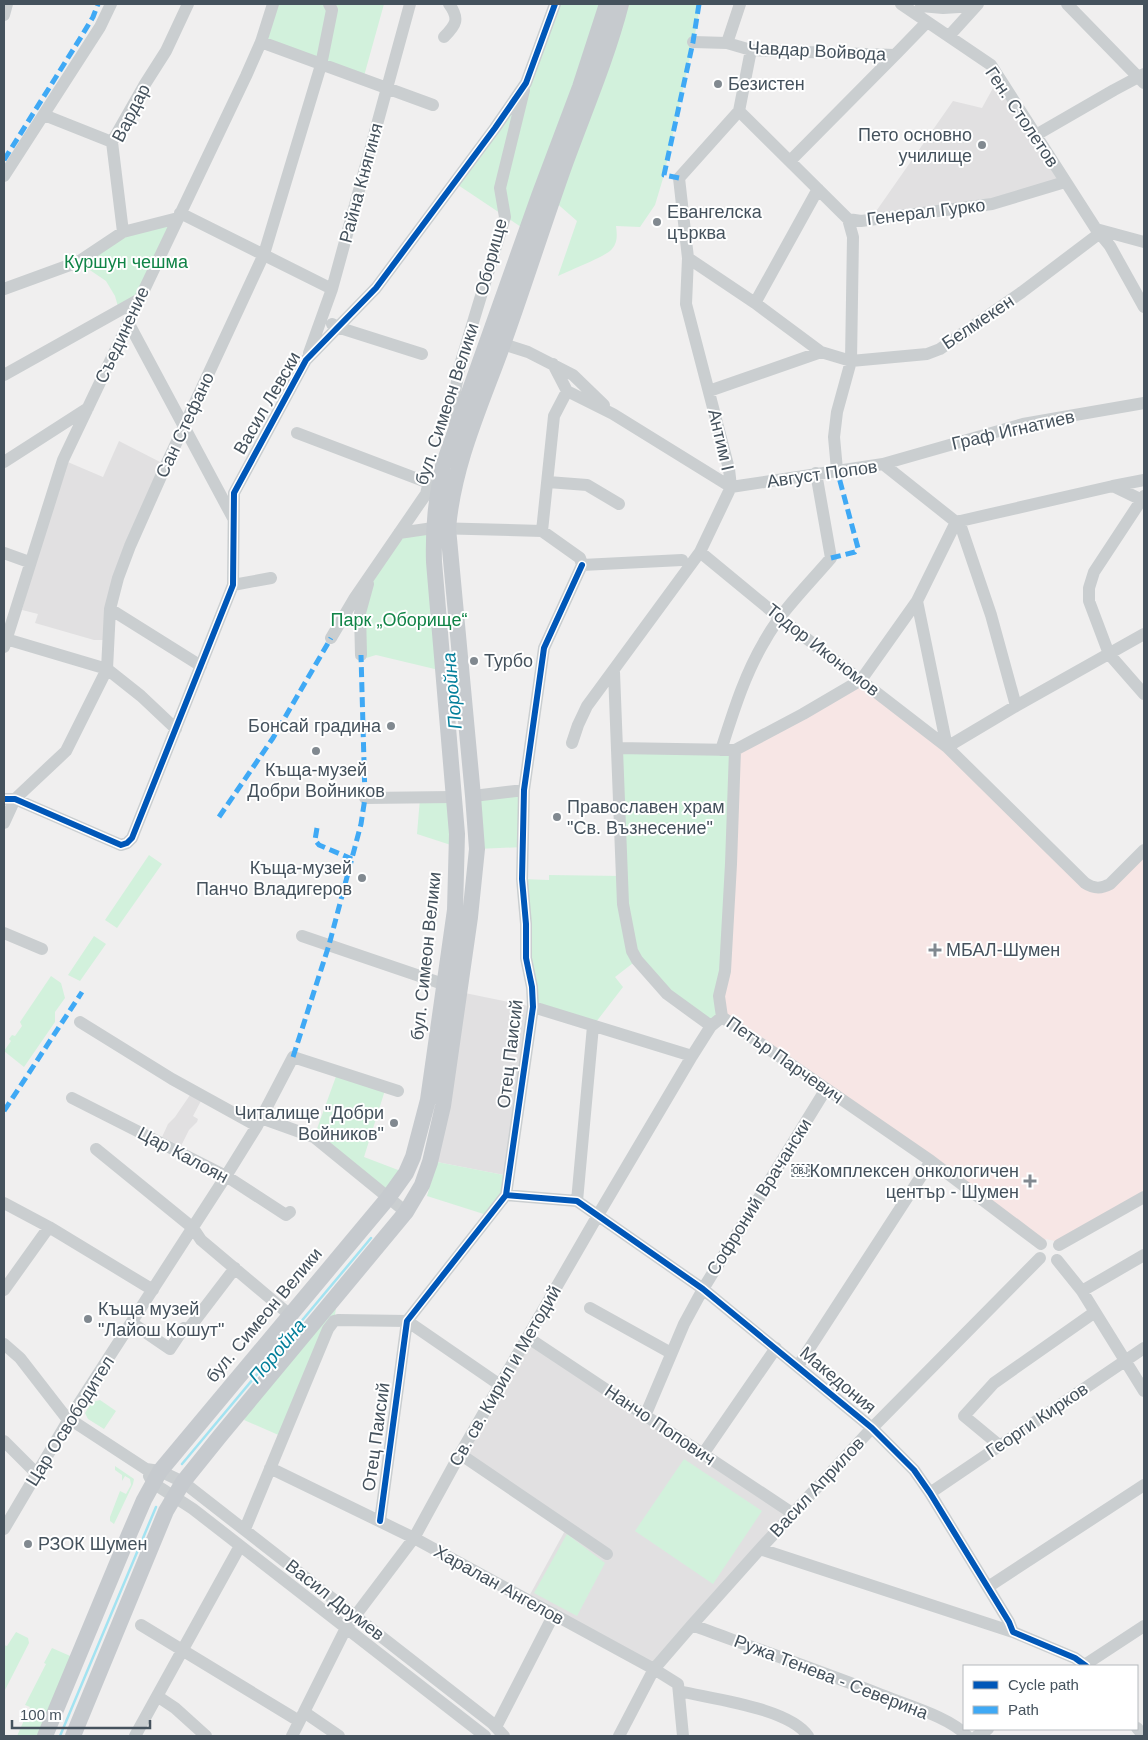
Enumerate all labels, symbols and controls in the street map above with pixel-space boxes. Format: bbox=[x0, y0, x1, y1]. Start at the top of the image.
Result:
street label: Чавдар Войвода bbox=[747, 37, 888, 65]
street label: Ген. Столетов bbox=[981, 63, 1063, 171]
place label: Безистен bbox=[728, 74, 805, 94]
marker: Безистен bbox=[712, 78, 724, 90]
street label: Вардар bbox=[108, 81, 154, 145]
street label: Райна Княгиня bbox=[335, 121, 387, 245]
place label: Пето основно училище bbox=[858, 125, 972, 166]
marker: Пето основно училище bbox=[976, 139, 988, 151]
street label: Генерал Гурко bbox=[865, 195, 987, 229]
place label: Евангелска църква bbox=[667, 202, 763, 243]
street label: Оборище bbox=[471, 216, 511, 298]
marker: Евангелска църква bbox=[651, 216, 663, 228]
park label: Куршун чешма bbox=[64, 252, 189, 272]
street label: Съединение bbox=[91, 283, 153, 387]
street label: Белмекен bbox=[938, 291, 1018, 353]
street label: бул. Симеон Велики bbox=[411, 320, 483, 488]
street label: Васил Левски bbox=[230, 348, 304, 458]
street label: Сан Стефано bbox=[152, 369, 218, 481]
street label: Граф Игнатиев bbox=[950, 406, 1076, 454]
street label: Антим I bbox=[704, 407, 738, 473]
street label: Август Попов bbox=[765, 456, 879, 492]
street label: Тодор Икономов bbox=[763, 600, 883, 700]
park label: Парк „Оборище“ bbox=[331, 610, 467, 630]
place label: Турбо bbox=[484, 651, 533, 671]
water label: Поройна bbox=[438, 652, 466, 730]
marker: Турбо bbox=[468, 655, 480, 667]
place label: Бонсай градина bbox=[248, 716, 382, 736]
marker: Бонсай градина bbox=[385, 720, 397, 732]
marker: Къща-музей Добри Войников bbox=[310, 745, 322, 757]
place label: Къща-музей Добри Войников bbox=[247, 760, 385, 801]
place label: Православен храм "Св. Възнесение" bbox=[567, 797, 725, 838]
marker: Православен храм "Св. Възнесение" bbox=[551, 811, 563, 823]
place label: Къща-музей Панчо Владигеров bbox=[196, 858, 352, 899]
street label: бул. Симеон Велики bbox=[407, 871, 445, 1041]
marker: Къща-музей Панчо Владигеров bbox=[356, 872, 368, 884]
place label: МБАЛ-Шумен bbox=[946, 940, 1060, 960]
marker: МБАЛ-Шумен bbox=[928, 943, 942, 957]
street label: Отец Паисий bbox=[493, 998, 527, 1110]
street label: Петър Парчевич bbox=[723, 1012, 847, 1108]
place label: Читалище "Добри Войников" bbox=[235, 1103, 384, 1144]
street label: Софроний Врачански bbox=[703, 1115, 815, 1279]
marker: Читалище "Добри Войников" bbox=[388, 1117, 400, 1129]
street label: Цар Калоян bbox=[134, 1123, 232, 1187]
place label: ￼Комплексен онкологичен център - Шумен bbox=[792, 1161, 1019, 1202]
marker: ￼Комплексен онкологичен център - Шумен bbox=[1023, 1174, 1037, 1188]
street label: бул. Симеон Велики bbox=[202, 1244, 326, 1386]
street label: Св. св. Кирил и Методий bbox=[445, 1282, 565, 1470]
place label: Къща музей "Лайош Кошут" bbox=[98, 1299, 224, 1340]
marker: Къща музей "Лайош Кошут" bbox=[82, 1313, 94, 1325]
water label: Поройна bbox=[244, 1315, 310, 1387]
street label: Македония bbox=[796, 1342, 880, 1418]
street label: Цар Освободител bbox=[22, 1352, 118, 1490]
street label: Георги Кирков bbox=[982, 1379, 1092, 1461]
street label: Отец Паисий bbox=[358, 1381, 394, 1493]
street label: Нанчо Попович bbox=[601, 1381, 719, 1469]
street label: Васил Априлов bbox=[766, 1433, 868, 1541]
place label: РЗОК Шумен bbox=[38, 1534, 147, 1554]
marker: РЗОК Шумен bbox=[22, 1538, 34, 1550]
street label: Харалан Ангелов bbox=[431, 1541, 567, 1629]
street label: Васил Друмев bbox=[282, 1555, 388, 1645]
street label: Ружа Тенева - Северина bbox=[731, 1631, 932, 1724]
legend bbox=[963, 1665, 1138, 1730]
text: Cycle path bbox=[1008, 1676, 1079, 1693]
scale bar bbox=[12, 1698, 150, 1730]
text: Path bbox=[1008, 1701, 1039, 1718]
text: 100 m bbox=[20, 1706, 62, 1723]

